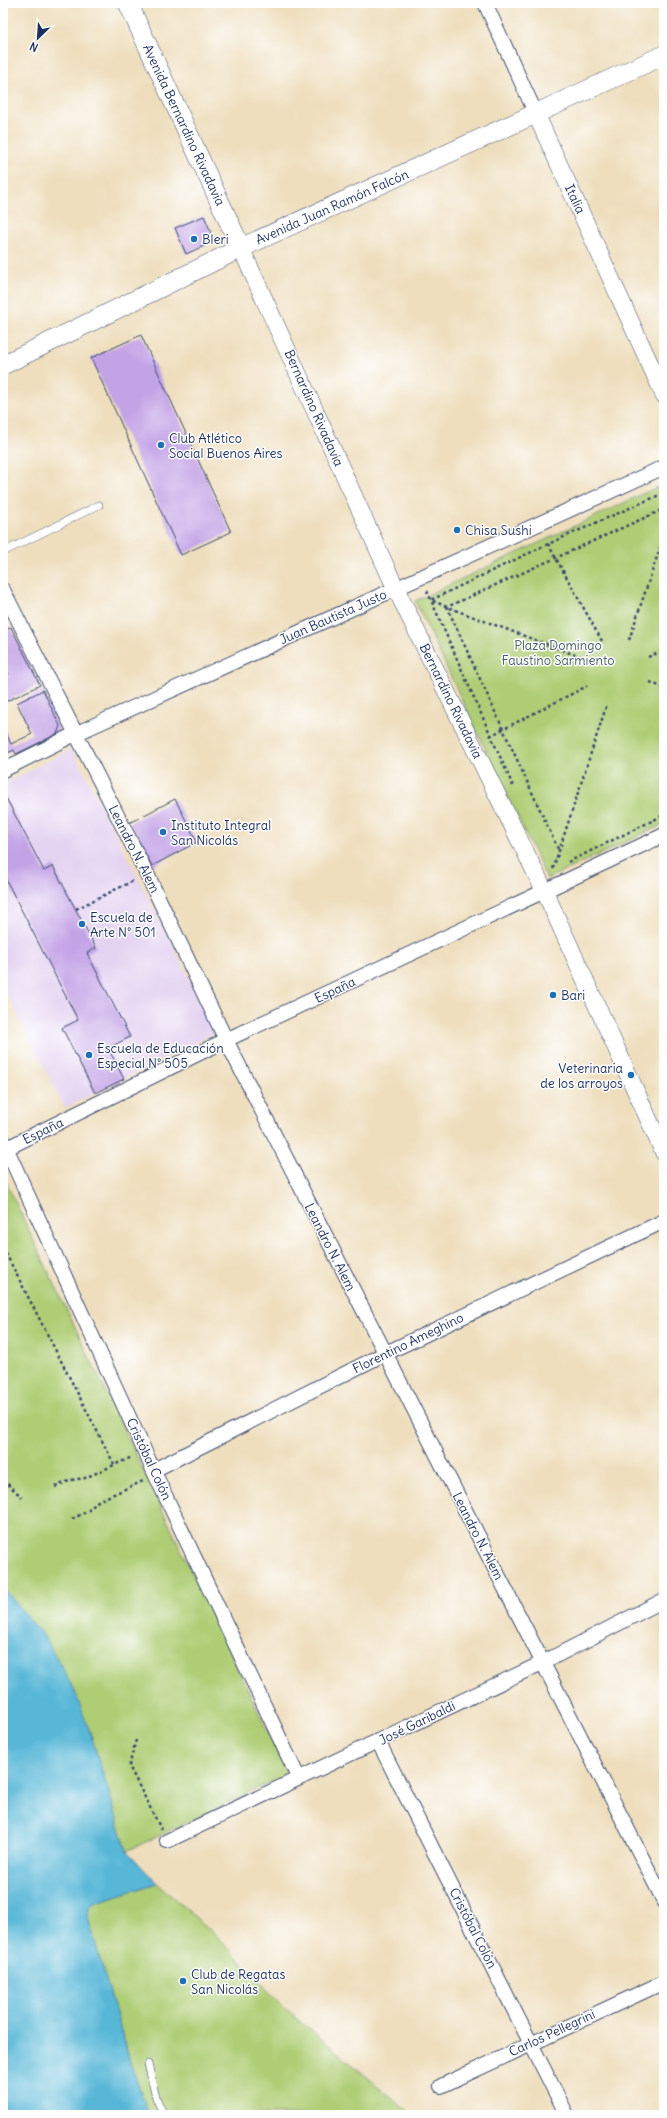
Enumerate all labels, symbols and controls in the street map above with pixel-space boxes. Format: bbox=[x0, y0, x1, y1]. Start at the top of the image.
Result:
north arrow bbox=[18, 18, 58, 58]
text: N bbox=[27, 39, 40, 55]
street label: Avenida Bernardino Rivadavia bbox=[139, 42, 229, 208]
street label: Avenida Juan Ramón Falcón bbox=[253, 165, 412, 248]
street label: Italia bbox=[561, 182, 589, 216]
place label: Bleri bbox=[202, 231, 229, 248]
marker: Bleri bbox=[189, 234, 199, 244]
street label: Bernardino Rivadavia bbox=[281, 347, 347, 469]
place label: Club Atlético Social Buenos Aires bbox=[169, 430, 283, 462]
marker: Club Atlético Social Buenos Aires bbox=[156, 440, 166, 450]
place label: Chisa Sushi bbox=[465, 522, 532, 539]
marker: Chisa Sushi bbox=[452, 525, 462, 535]
street label: Juan Bautista Justo bbox=[277, 586, 389, 648]
park label: Plaza Domingo Faustino Sarmiento bbox=[501, 637, 615, 669]
street label: Bernardino Rivadavia bbox=[416, 641, 486, 761]
street label: Leandro N. Alem bbox=[105, 802, 163, 896]
place label: Instituto Integral San Nicolás bbox=[171, 817, 271, 849]
marker: Instituto Integral San Nicolás bbox=[158, 827, 168, 837]
place label: Escuela de Arte N° 501 bbox=[90, 909, 156, 941]
marker: Escuela de Arte N° 501 bbox=[77, 919, 87, 929]
street label: España bbox=[312, 973, 358, 1007]
place label: Bari bbox=[561, 987, 585, 1004]
marker: Bari bbox=[548, 990, 558, 1000]
place label: Escuela de Educación Especial N° 505 bbox=[97, 1040, 224, 1072]
marker: Escuela de Educación Especial N° 505 bbox=[84, 1050, 94, 1060]
place label: Veterinaria de los arroyos bbox=[540, 1060, 623, 1092]
marker: Veterinaria de los arroyos bbox=[626, 1070, 636, 1080]
street label: España bbox=[20, 1114, 66, 1148]
street label: Leandro N. Alem bbox=[301, 1200, 359, 1294]
street label: Florentino Ameghino bbox=[350, 1309, 466, 1377]
street label: Cristóbal Colón bbox=[123, 1415, 176, 1503]
street label: Leandro N. Alem bbox=[449, 1489, 507, 1583]
street label: José Garibaldi bbox=[376, 1697, 458, 1749]
street label: Cristóbal Colón bbox=[445, 1885, 501, 1972]
place label: Club de Regatas San Nicolás bbox=[191, 1966, 285, 1998]
marker: Club de Regatas San Nicolás bbox=[178, 1976, 188, 1986]
street label: Carlos Pellegrini bbox=[506, 2006, 598, 2060]

